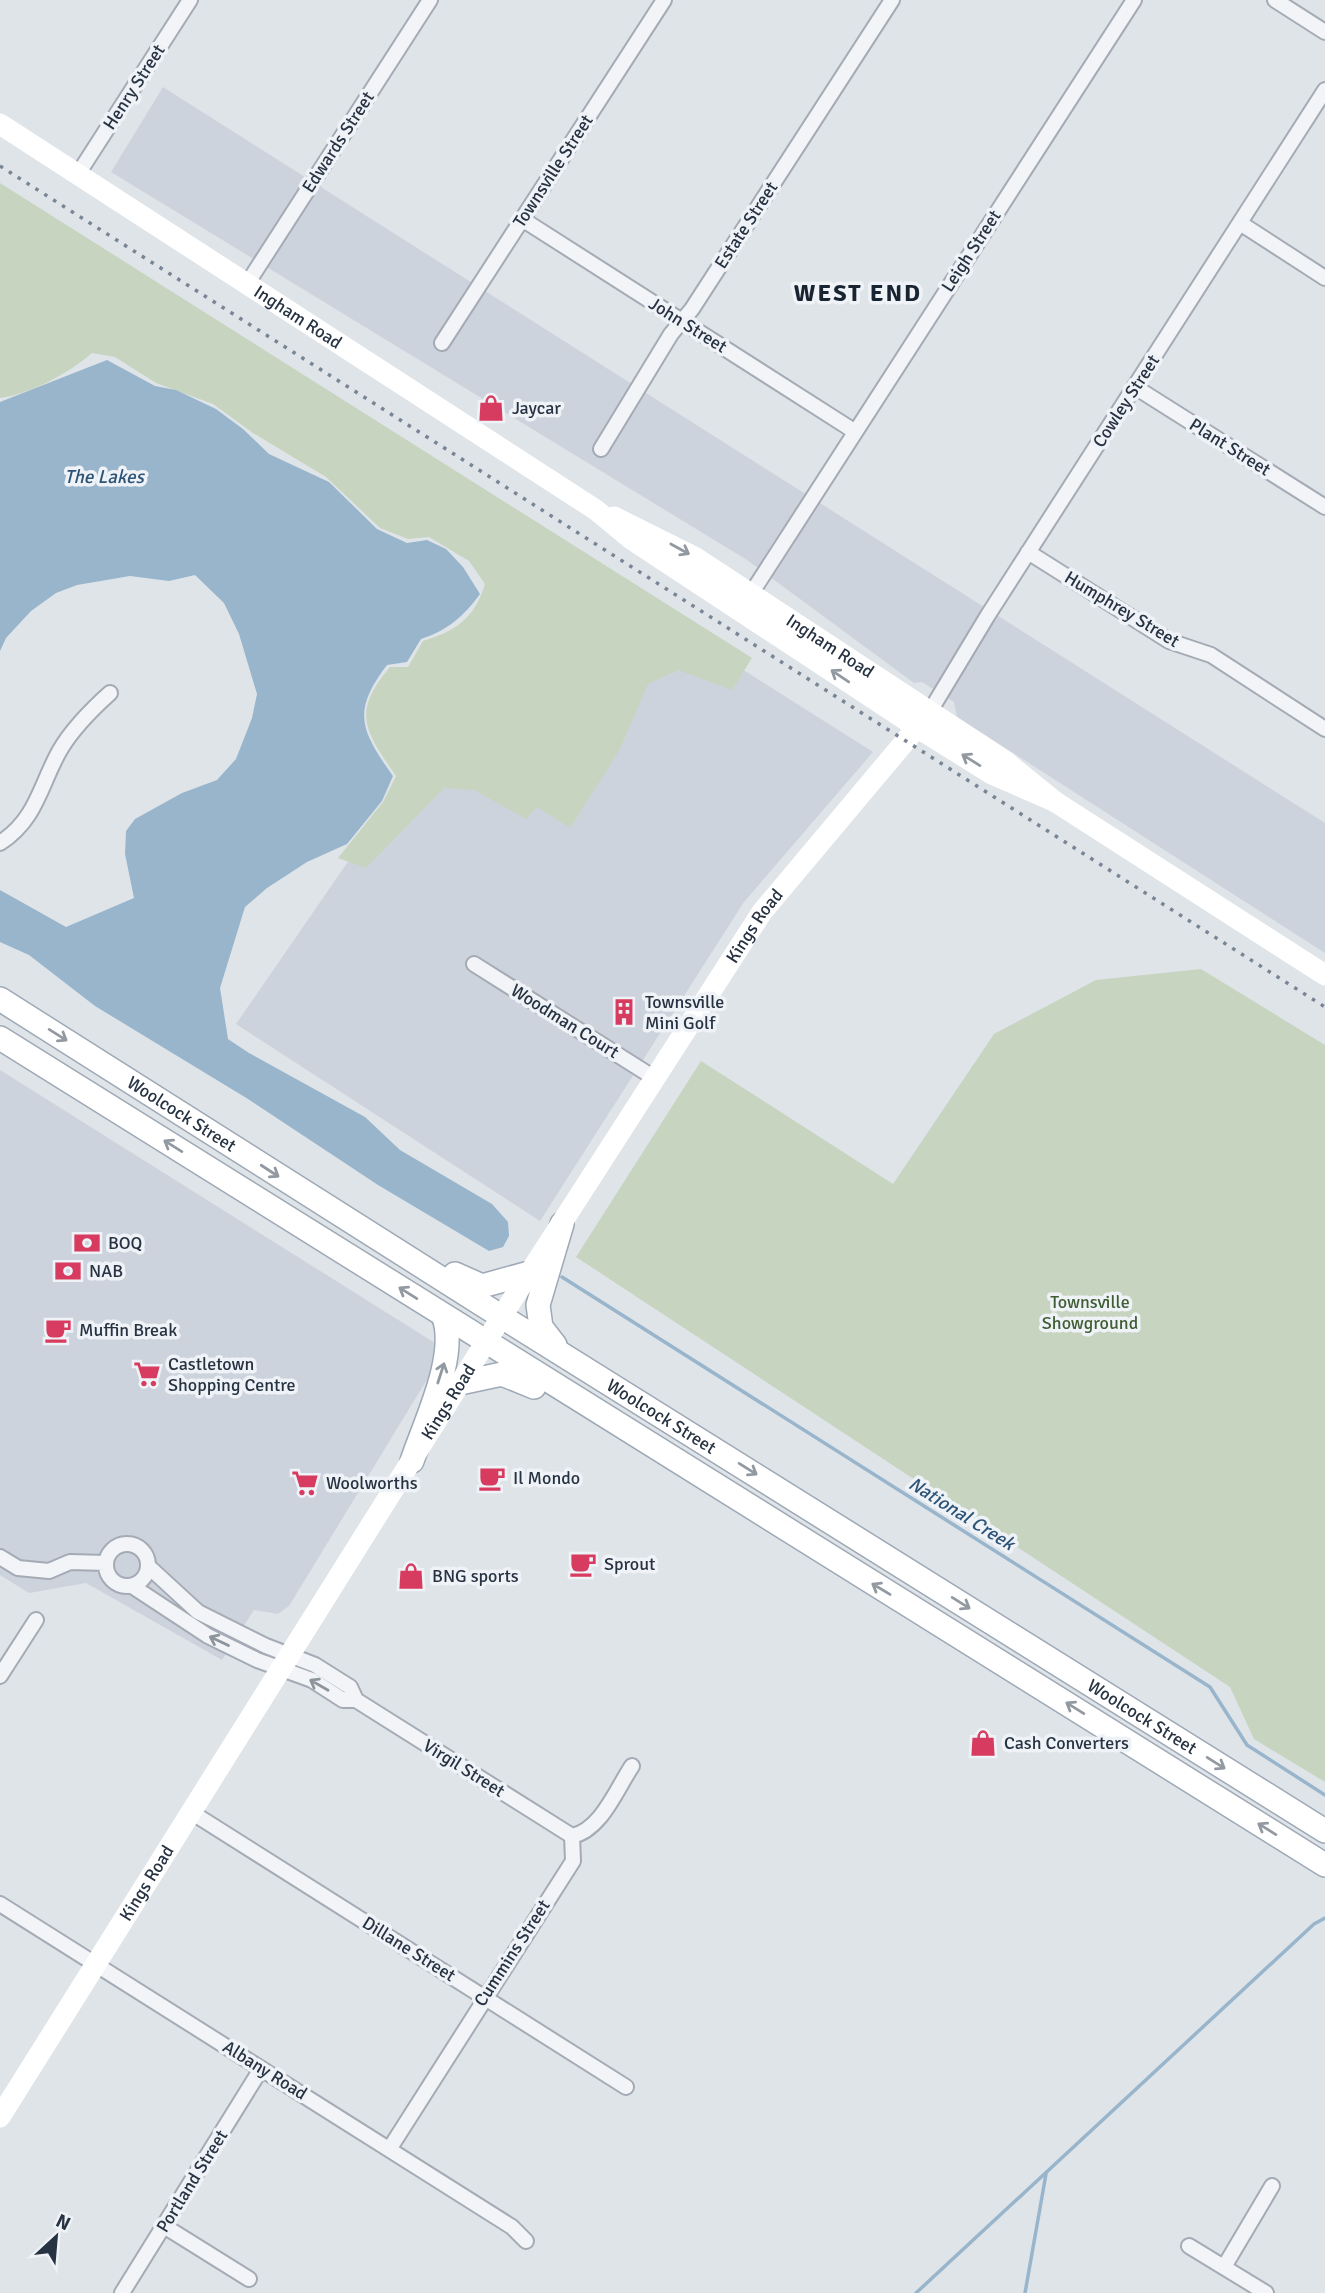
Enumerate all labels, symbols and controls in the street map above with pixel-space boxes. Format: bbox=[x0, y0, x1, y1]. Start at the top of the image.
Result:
street label: Henry Street bbox=[98, 40, 170, 134]
street label: Edwards Street bbox=[297, 87, 379, 197]
street label: Townsville Street bbox=[508, 110, 598, 232]
street label: Estate Street bbox=[710, 177, 782, 273]
street label: Leigh Street bbox=[936, 206, 1006, 296]
district label: WEST END bbox=[794, 278, 922, 308]
street label: Ingham Road bbox=[250, 280, 346, 354]
street label: John Street bbox=[645, 292, 731, 358]
street label: Cowley Street bbox=[1088, 351, 1164, 451]
shop icon: Jaycar bbox=[476, 393, 506, 423]
place label: Jaycar bbox=[512, 397, 561, 419]
street label: Plant Street bbox=[1185, 413, 1275, 481]
water label: The Lakes bbox=[64, 465, 146, 489]
one-way arrow bbox=[669, 543, 690, 556]
street label: Humphrey Street bbox=[1061, 566, 1183, 652]
street label: Ingham Road bbox=[782, 609, 878, 683]
one-way arrow bbox=[831, 669, 850, 684]
one-way arrow bbox=[962, 753, 981, 768]
street label: Kings Road bbox=[721, 884, 788, 967]
street label: Woodman Court bbox=[507, 979, 623, 1063]
place label: Townsville Mini Golf bbox=[645, 991, 724, 1034]
building icon: Townsville Mini Golf bbox=[609, 997, 639, 1027]
one-way arrow bbox=[48, 1028, 67, 1043]
street label: Woolcock Street bbox=[123, 1071, 240, 1157]
one-way arrow bbox=[164, 1139, 184, 1153]
one-way arrow bbox=[260, 1164, 280, 1178]
bank icon: BOQ bbox=[72, 1228, 102, 1258]
place label: BOQ bbox=[108, 1232, 142, 1254]
bank icon: NAB bbox=[53, 1256, 83, 1286]
place label: NAB bbox=[89, 1260, 123, 1282]
one-way arrow bbox=[398, 1285, 418, 1299]
park label: Townsville Showground bbox=[1042, 1291, 1138, 1334]
cafe icon: Muffin Break bbox=[43, 1315, 73, 1345]
place label: Muffin Break bbox=[79, 1319, 177, 1341]
place label: Castletown Shopping Centre bbox=[168, 1353, 296, 1396]
supermarket icon: Castletown Shopping Centre bbox=[132, 1359, 162, 1389]
street label: Kings Road bbox=[416, 1360, 480, 1444]
one-way arrow bbox=[435, 1362, 448, 1384]
street label: Woolcock Street bbox=[603, 1374, 720, 1459]
one-way arrow bbox=[737, 1462, 757, 1476]
cafe icon: Il Mondo bbox=[477, 1463, 507, 1493]
place label: Il Mondo bbox=[513, 1467, 580, 1489]
supermarket icon: Woolworths bbox=[290, 1468, 320, 1498]
place label: Woolworths bbox=[326, 1472, 418, 1494]
water label: National Creek bbox=[904, 1472, 1020, 1557]
cafe icon: Sprout bbox=[568, 1549, 598, 1579]
place label: Sprout bbox=[604, 1553, 655, 1575]
shop icon: BNG sports bbox=[396, 1561, 426, 1591]
place label: BNG sports bbox=[432, 1565, 519, 1587]
one-way arrow bbox=[871, 1581, 891, 1595]
one-way arrow bbox=[951, 1595, 970, 1610]
one-way arrow bbox=[209, 1634, 230, 1647]
street label: Woolcock Street bbox=[1083, 1674, 1201, 1759]
one-way arrow bbox=[310, 1678, 330, 1692]
one-way arrow bbox=[1065, 1700, 1085, 1714]
shop icon: Cash Converters bbox=[968, 1728, 998, 1758]
place label: Cash Converters bbox=[1004, 1732, 1129, 1754]
street label: Virgil Street bbox=[419, 1734, 509, 1802]
one-way arrow bbox=[1206, 1755, 1225, 1770]
one-way arrow bbox=[1258, 1821, 1278, 1835]
street label: Kings Road bbox=[115, 1841, 179, 1925]
street label: Cummins Street bbox=[469, 1896, 555, 2010]
street label: Dillane Street bbox=[358, 1912, 460, 1986]
street label: Albany Road bbox=[219, 2035, 311, 2105]
street label: Portland Street bbox=[152, 2126, 232, 2236]
north arrow bbox=[21, 2202, 91, 2272]
text: N bbox=[52, 2209, 74, 2236]

